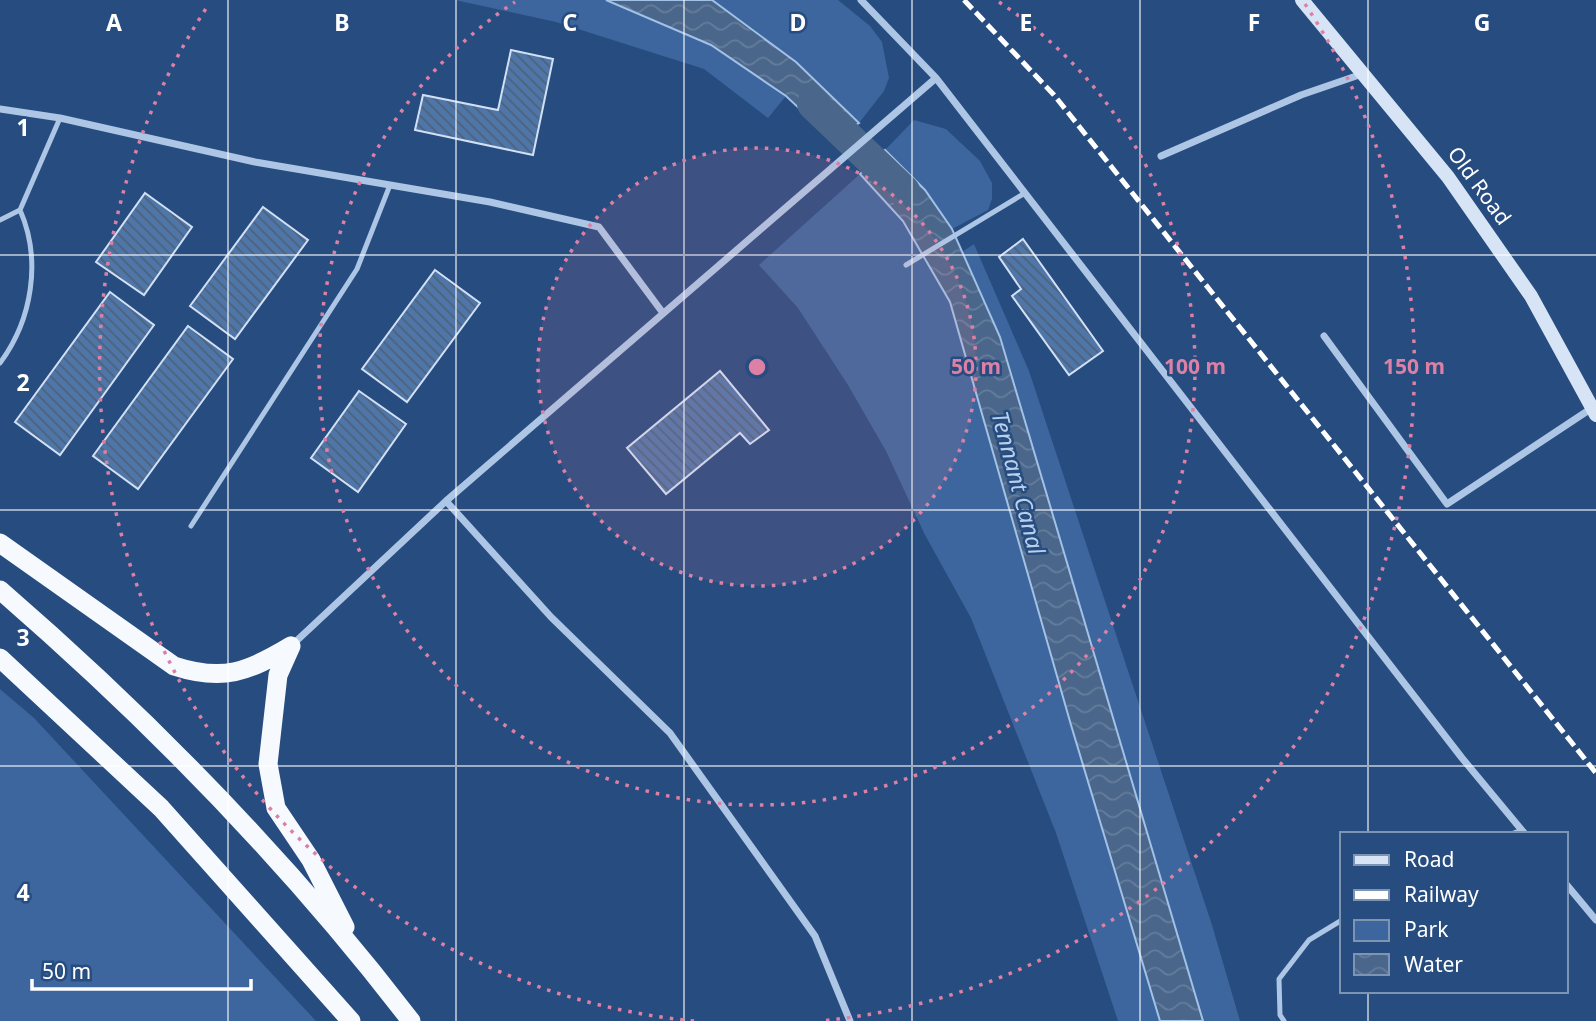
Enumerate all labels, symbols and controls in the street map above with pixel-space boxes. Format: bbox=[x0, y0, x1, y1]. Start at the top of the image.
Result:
text: A bbox=[106, 6, 122, 38]
text: B bbox=[334, 6, 350, 38]
text: C bbox=[563, 6, 578, 38]
text: D bbox=[790, 6, 806, 38]
text: E bbox=[1020, 6, 1032, 38]
text: F bbox=[1248, 6, 1260, 38]
text: G bbox=[1474, 6, 1490, 38]
text: 1 bbox=[16, 111, 30, 143]
street label: Old Road bbox=[1442, 141, 1518, 230]
text: 50 m bbox=[951, 352, 1001, 380]
text: 100 m bbox=[1164, 352, 1226, 380]
text: 150 m bbox=[1383, 352, 1445, 380]
centre of rings bbox=[745, 355, 769, 379]
text: 2 bbox=[16, 366, 30, 398]
water label: Tennant Canal bbox=[985, 408, 1054, 559]
text: 3 bbox=[16, 621, 30, 653]
legend bbox=[1340, 832, 1568, 993]
text: Road bbox=[1404, 845, 1454, 873]
text: 4 bbox=[16, 876, 30, 908]
text: Railway bbox=[1404, 880, 1479, 908]
text: Park bbox=[1404, 915, 1449, 943]
scale bar bbox=[32, 948, 250, 992]
text: Water bbox=[1404, 950, 1463, 978]
text: 50 m bbox=[42, 957, 91, 985]

